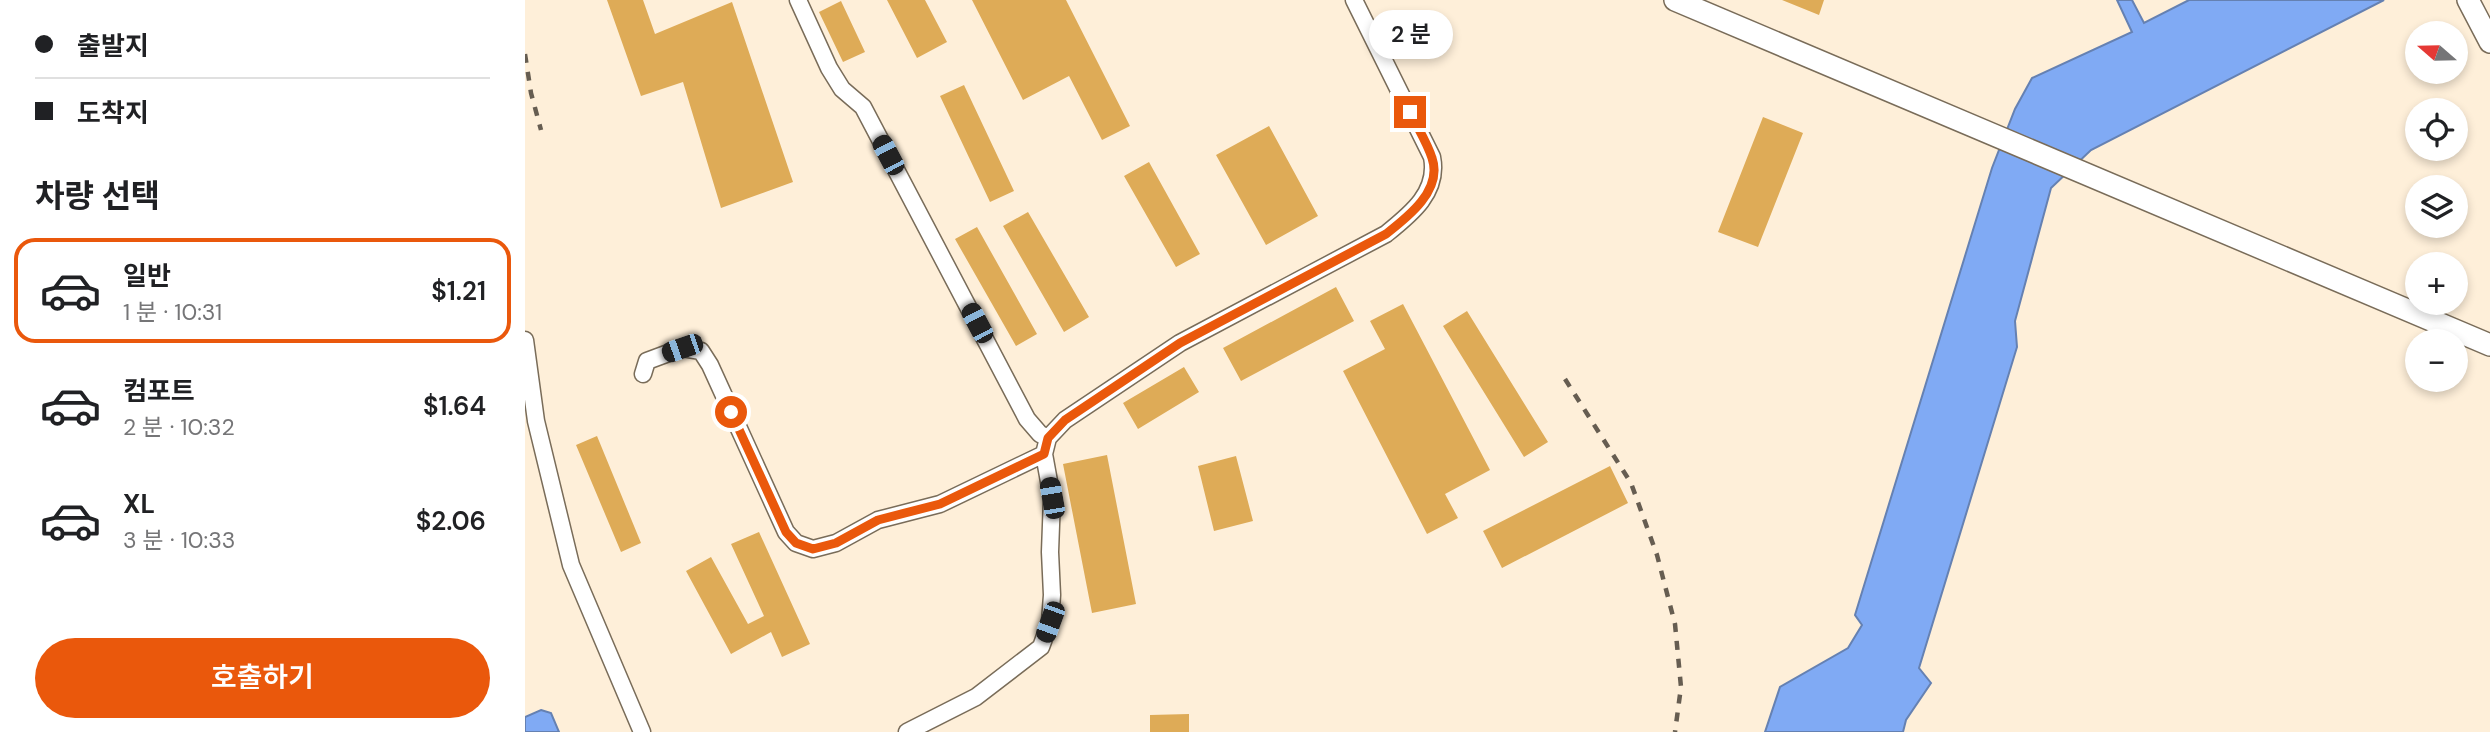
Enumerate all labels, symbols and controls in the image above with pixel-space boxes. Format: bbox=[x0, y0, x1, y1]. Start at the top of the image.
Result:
callout: 2 분 bbox=[1368, 10, 1452, 60]
text: 2 분 bbox=[1391, 19, 1431, 49]
north arrow bbox=[2405, 21, 2467, 84]
map controls bbox=[2405, 21, 2468, 392]
text: 출발지 bbox=[77, 29, 149, 63]
text: 도착지 bbox=[77, 96, 149, 130]
route end bbox=[1394, 96, 1426, 128]
button: locate bbox=[2405, 98, 2468, 161]
car bbox=[869, 132, 908, 178]
text: 차량 선택 bbox=[35, 175, 160, 217]
button: layers bbox=[2405, 175, 2468, 238]
button: + bbox=[2405, 252, 2468, 315]
icon: car bbox=[39, 259, 102, 322]
text: 일반 bbox=[123, 259, 171, 293]
text: $1.21 bbox=[431, 274, 486, 308]
text: 1 분 · 10:31 bbox=[123, 297, 222, 327]
car bbox=[958, 300, 997, 346]
button: − bbox=[2405, 329, 2468, 392]
car bbox=[659, 331, 706, 365]
icon: car bbox=[39, 374, 102, 437]
text: 컴포트 bbox=[123, 374, 195, 408]
text: $1.64 bbox=[423, 389, 486, 423]
route start bbox=[715, 396, 747, 428]
text: 2 분 · 10:32 bbox=[123, 412, 235, 442]
car bbox=[1039, 475, 1066, 521]
text: XL bbox=[123, 487, 155, 521]
icon: car bbox=[39, 489, 102, 552]
text: $2.06 bbox=[416, 504, 486, 538]
text: 3 분 · 10:33 bbox=[123, 525, 235, 555]
car bbox=[1033, 599, 1068, 645]
button: 호출하기 bbox=[35, 638, 490, 718]

